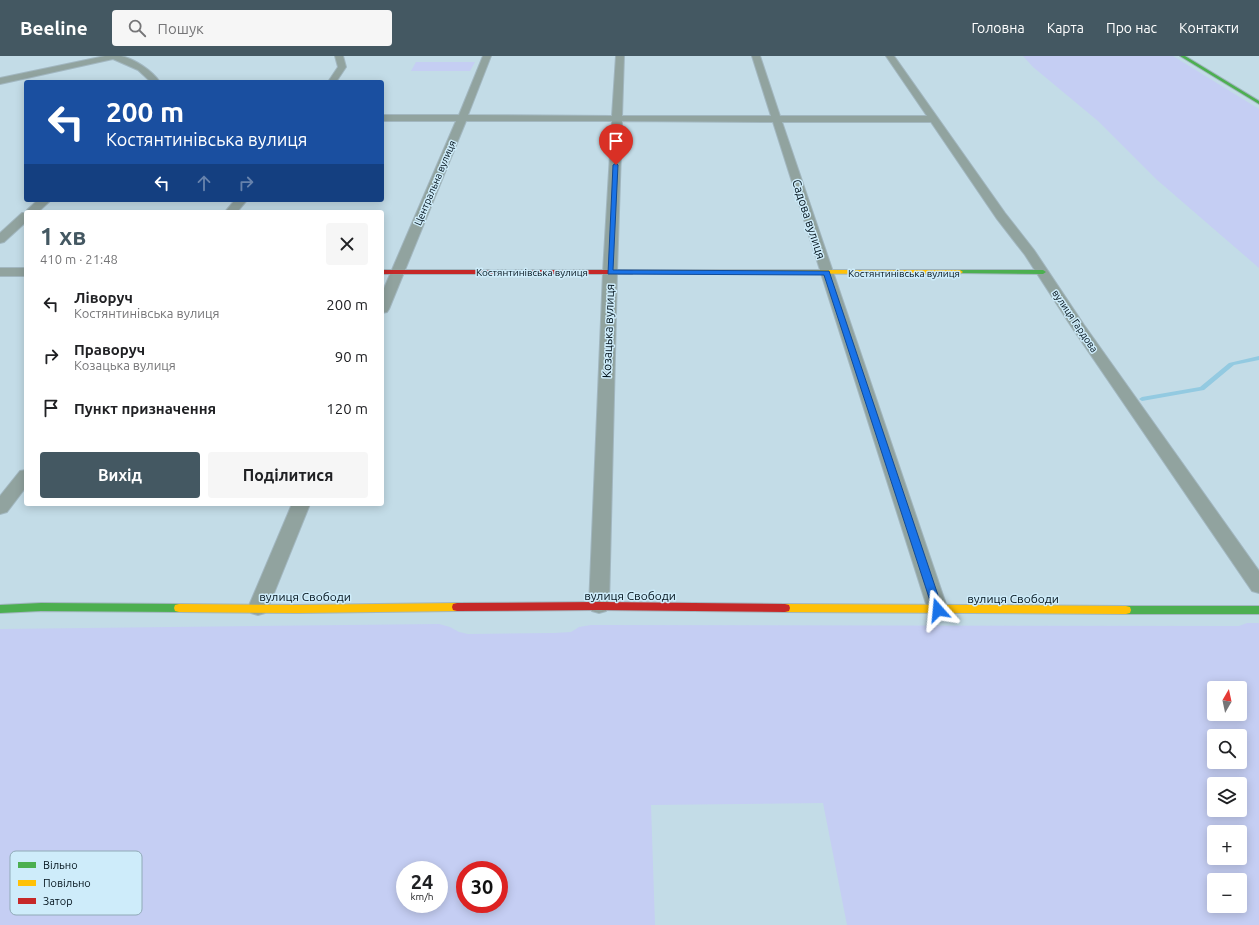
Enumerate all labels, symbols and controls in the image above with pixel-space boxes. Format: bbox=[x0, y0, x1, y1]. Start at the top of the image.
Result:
search box bbox=[112, 10, 392, 46]
text: Beeline bbox=[20, 17, 88, 39]
icon: search bbox=[126, 17, 148, 39]
text: Пошук bbox=[158, 20, 204, 37]
text: Головна bbox=[971, 20, 1025, 36]
text: Карта bbox=[1047, 20, 1084, 36]
text: Про нас bbox=[1106, 20, 1157, 36]
text: Контакти bbox=[1179, 20, 1239, 36]
icon: left bbox=[40, 96, 92, 148]
text: 200 m bbox=[106, 96, 184, 127]
pin bbox=[599, 124, 633, 165]
text: Костянтинівська вулиця bbox=[106, 129, 308, 149]
icon: arrive bbox=[605, 130, 627, 152]
street label: Центральна вулиця bbox=[412, 139, 458, 227]
icon: left bbox=[151, 172, 173, 194]
icon: ahead bbox=[193, 172, 215, 194]
icon: right bbox=[235, 172, 257, 194]
street label: Садова вулиця bbox=[790, 178, 828, 260]
text: 1 хв bbox=[40, 223, 86, 250]
button: close bbox=[326, 223, 368, 265]
text: 410 m · 21:48 bbox=[40, 252, 118, 266]
street label: Костянтинівська вулиця bbox=[476, 267, 588, 278]
street label: Костянтинівська вулиця bbox=[848, 268, 960, 279]
street label: Козацька вулиця bbox=[600, 284, 616, 378]
street label: вулиця Гардова bbox=[1050, 288, 1100, 354]
text: Ліворуч bbox=[74, 289, 133, 306]
icon: left bbox=[40, 293, 62, 315]
text: 200 m bbox=[326, 296, 368, 313]
text: Костянтинівська вулиця bbox=[74, 306, 220, 320]
text: Праворуч bbox=[74, 341, 145, 358]
icon: right bbox=[40, 345, 62, 367]
text: 90 m bbox=[335, 348, 368, 365]
text: Козацька вулиця bbox=[74, 358, 176, 372]
icon: arrive bbox=[40, 397, 62, 419]
text: Пункт призначення bbox=[74, 400, 216, 417]
text: 120 m bbox=[326, 400, 368, 417]
button: Вихід bbox=[40, 452, 200, 498]
button: Поділитися bbox=[208, 452, 368, 498]
street label: вулиця Свободи bbox=[584, 589, 676, 602]
position arrow bbox=[917, 589, 959, 631]
street label: вулиця Свободи bbox=[259, 590, 351, 603]
street label: вулиця Свободи bbox=[967, 592, 1059, 605]
north arrow bbox=[1207, 681, 1247, 721]
map controls bbox=[1207, 681, 1247, 913]
button: search bbox=[1207, 729, 1247, 769]
button: layers bbox=[1207, 777, 1247, 817]
button: + bbox=[1207, 825, 1247, 865]
legend bbox=[10, 851, 142, 915]
text: Вільно bbox=[43, 859, 78, 871]
speed limit sign: 30 bbox=[456, 861, 508, 913]
text: 24 bbox=[411, 870, 433, 893]
button: − bbox=[1207, 873, 1247, 913]
text: Повільно bbox=[43, 877, 91, 889]
text: km/h bbox=[410, 891, 434, 902]
text: Затор bbox=[43, 895, 73, 907]

